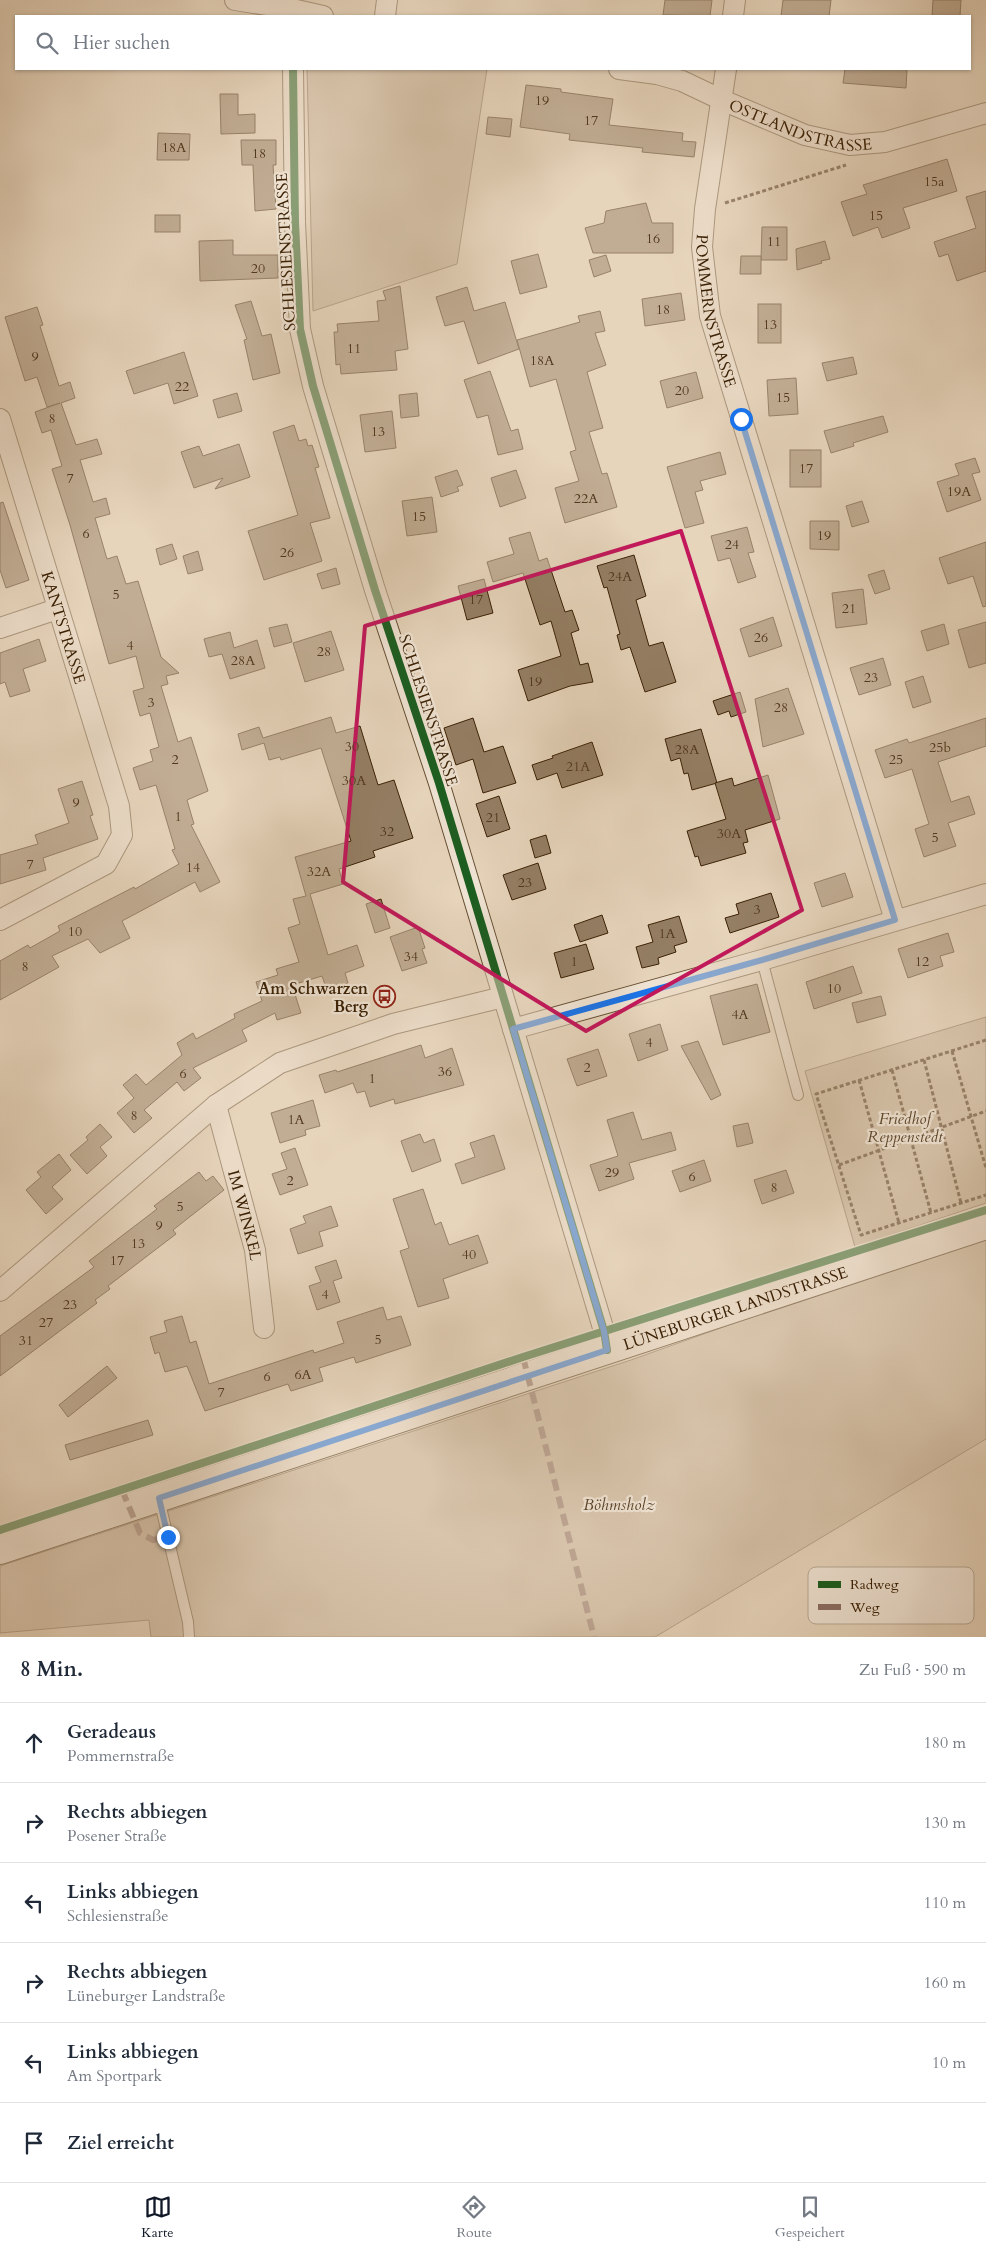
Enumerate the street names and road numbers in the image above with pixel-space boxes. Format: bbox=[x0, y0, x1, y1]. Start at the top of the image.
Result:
street label: OSTLANDSTRASSE bbox=[725, 94, 873, 157]
street label: SCHLESIENSTRASSE bbox=[271, 172, 301, 332]
street label: POMMERNSTRASSE bbox=[690, 233, 741, 390]
street label: KANTSTRASSE bbox=[35, 569, 91, 687]
street label: SCHLESIENSTRASSE bbox=[393, 632, 463, 789]
street label: IM WINKEL bbox=[222, 1168, 266, 1262]
street label: LÜNEBURGER LANDSTRASSE bbox=[620, 1261, 851, 1356]

